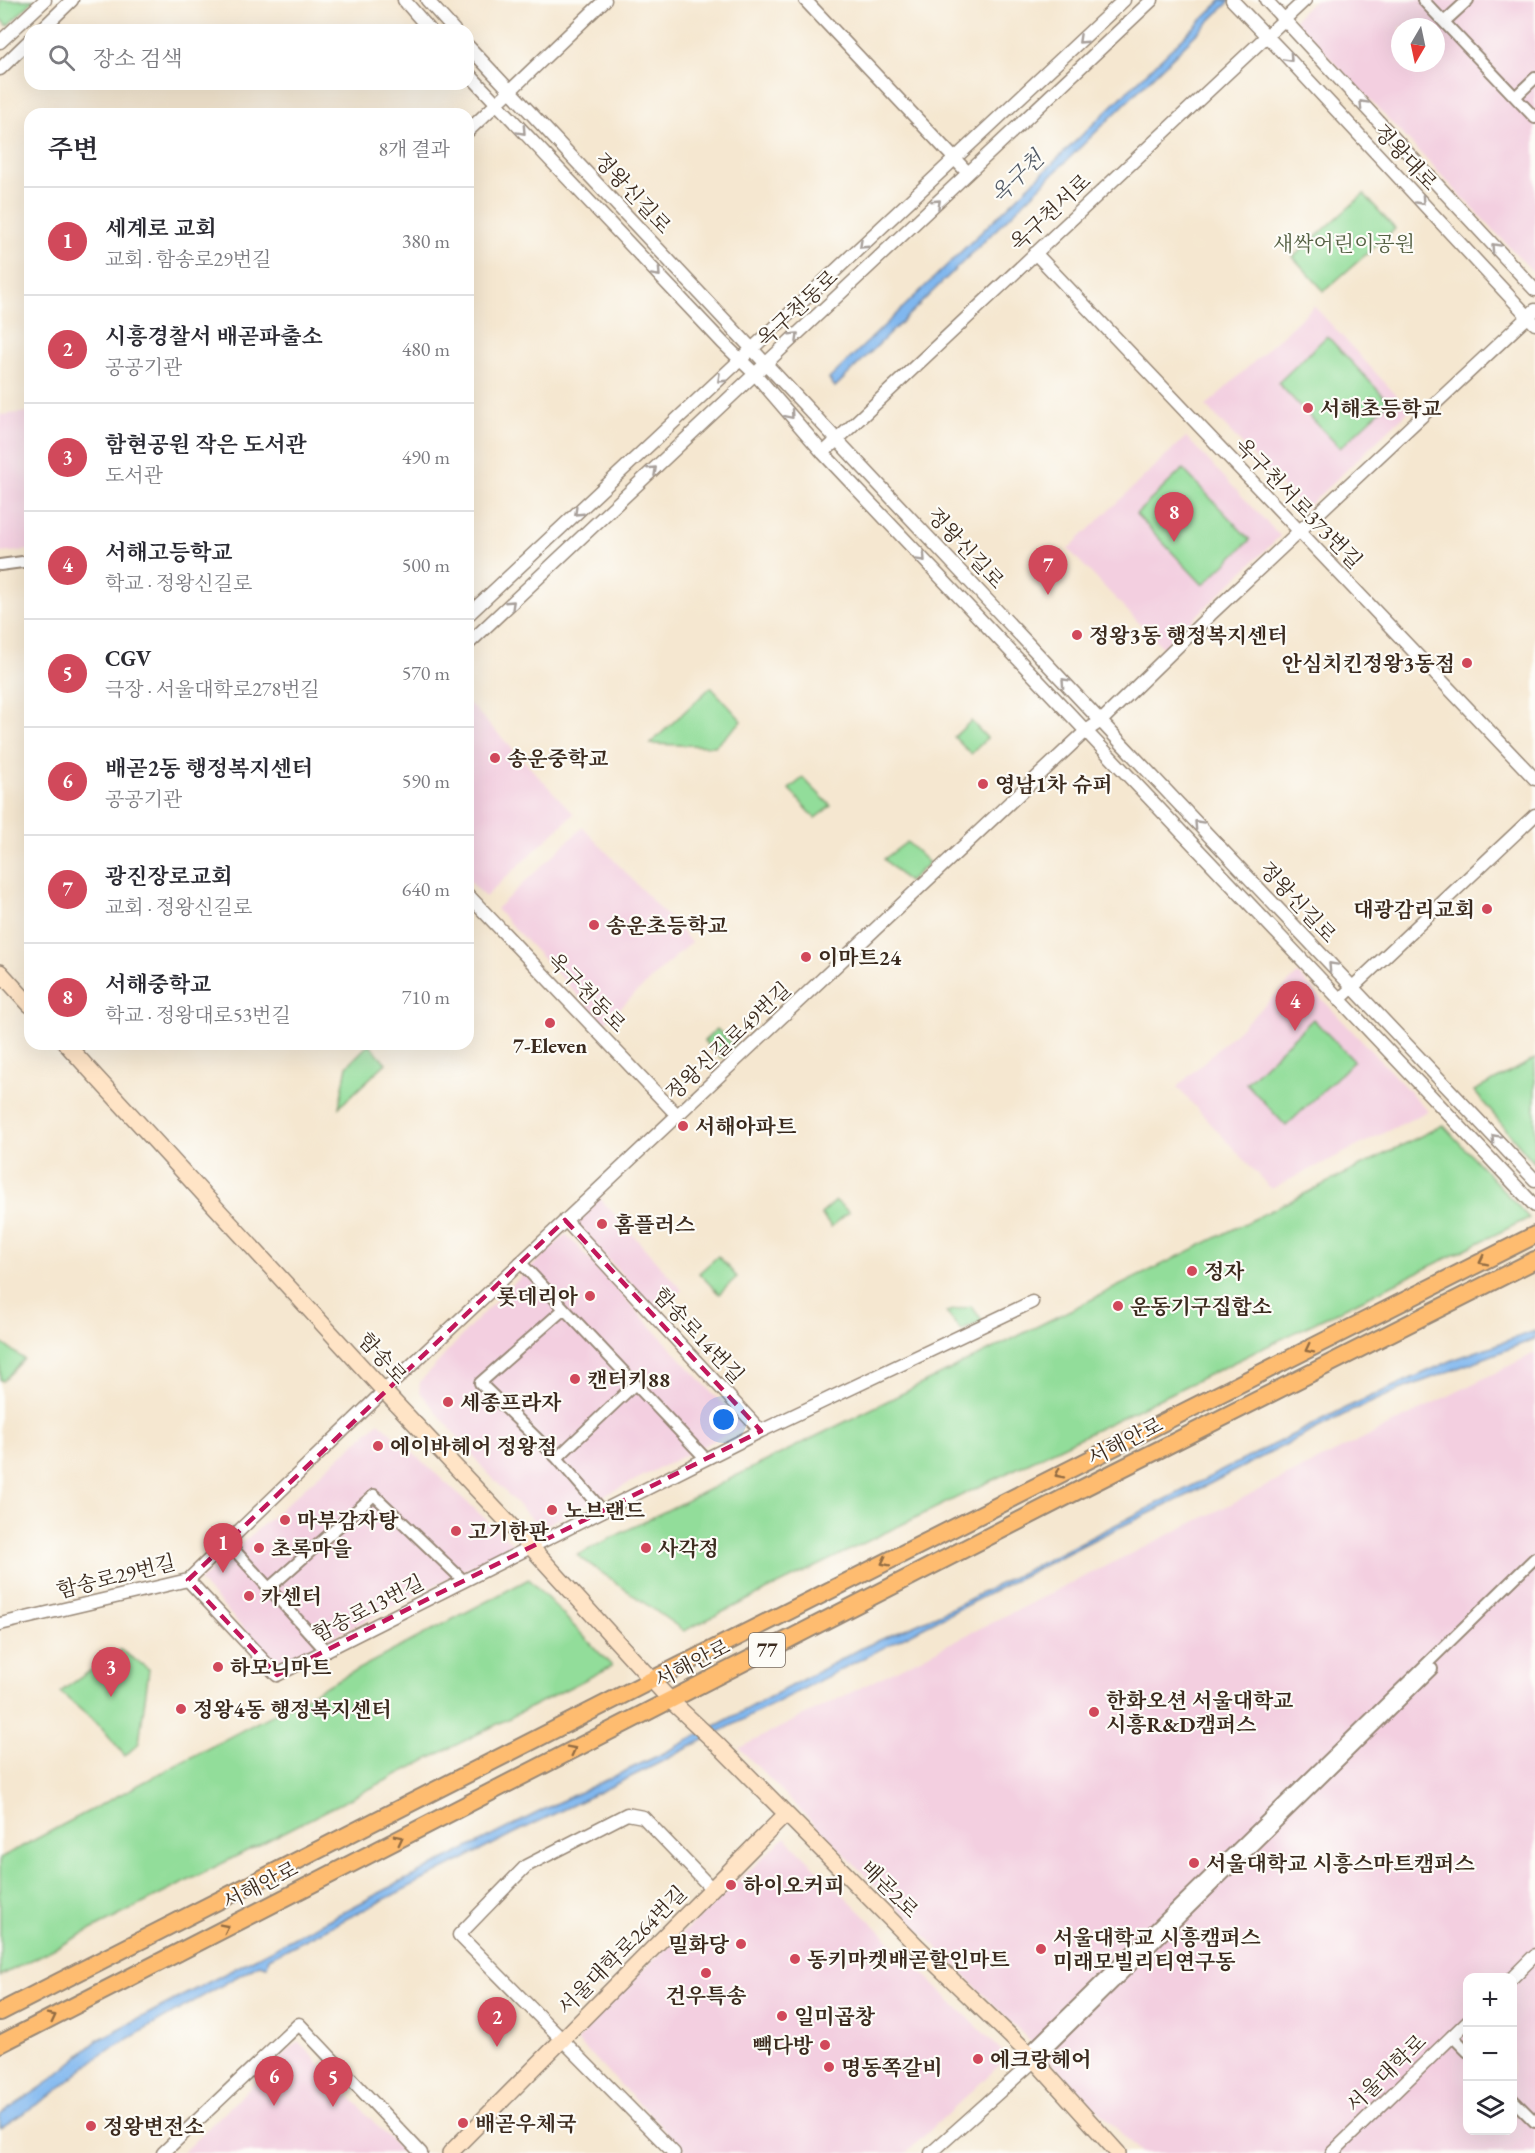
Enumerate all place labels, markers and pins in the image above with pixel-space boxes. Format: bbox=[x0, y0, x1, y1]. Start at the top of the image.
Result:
place label: 서해초등학교 bbox=[1320, 395, 1442, 422]
marker: 서해초등학교 bbox=[1301, 401, 1315, 415]
pin: 8 bbox=[1154, 492, 1194, 542]
pin: 7 bbox=[1028, 546, 1068, 595]
place label: 정왕3동 행정복지센터 bbox=[1089, 622, 1288, 649]
marker: 정왕3동 행정복지센터 bbox=[1070, 628, 1084, 642]
place label: 안심치킨정왕3동점 bbox=[1282, 650, 1455, 677]
marker: 안심치킨정왕3동점 bbox=[1460, 656, 1474, 670]
place label: 송운중학교 bbox=[507, 745, 608, 772]
marker: 송운중학교 bbox=[488, 751, 502, 765]
place label: 영남1차 슈퍼 bbox=[995, 771, 1113, 798]
marker: 영남1차 슈퍼 bbox=[976, 777, 990, 791]
place label: 대광감리교회 bbox=[1353, 896, 1475, 923]
marker: 대광감리교회 bbox=[1480, 902, 1494, 916]
place label: 송운초등학교 bbox=[606, 912, 728, 939]
marker: 송운초등학교 bbox=[587, 918, 601, 932]
place label: 이마트24 bbox=[818, 944, 902, 971]
marker: 이마트24 bbox=[799, 950, 813, 964]
pin: 4 bbox=[1276, 982, 1314, 1031]
marker: 7-Eleven bbox=[543, 1016, 557, 1030]
place label: 7-Eleven bbox=[513, 1032, 587, 1059]
place label: 서해아파트 bbox=[695, 1113, 796, 1140]
marker: 서해아파트 bbox=[676, 1119, 690, 1133]
place label: 홈플러스 bbox=[614, 1211, 695, 1238]
marker: 홈플러스 bbox=[595, 1217, 609, 1231]
place label: 정자 bbox=[1204, 1258, 1245, 1285]
marker: 정자 bbox=[1185, 1264, 1199, 1278]
place label: 롯데리아 bbox=[497, 1283, 579, 1310]
marker: 롯데리아 bbox=[583, 1289, 597, 1303]
place label: 운동기구집합소 bbox=[1130, 1293, 1272, 1320]
marker: 운동기구집합소 bbox=[1111, 1299, 1125, 1313]
place label: 캔터키88 bbox=[587, 1366, 670, 1393]
marker: 캔터키88 bbox=[568, 1372, 582, 1386]
place label: 세종프라자 bbox=[460, 1389, 562, 1416]
marker: 세종프라자 bbox=[441, 1395, 455, 1409]
place label: 에이바헤어 정왕점 bbox=[390, 1433, 557, 1460]
marker: 에이바헤어 정왕점 bbox=[371, 1439, 385, 1453]
place label: 노브랜드 bbox=[564, 1497, 645, 1524]
marker: 노브랜드 bbox=[545, 1503, 559, 1517]
place label: 마부감자탕 bbox=[297, 1507, 399, 1534]
marker: 마부감자탕 bbox=[278, 1513, 292, 1527]
place label: 고기한판 bbox=[468, 1518, 550, 1545]
pin: 1 bbox=[204, 1524, 242, 1573]
marker: 고기한판 bbox=[449, 1524, 463, 1538]
place label: 초록마을 bbox=[271, 1535, 352, 1562]
place label: 사각정 bbox=[658, 1535, 719, 1562]
marker: 초록마을 bbox=[252, 1541, 266, 1555]
marker: 사각정 bbox=[639, 1541, 653, 1555]
place label: 카센터 bbox=[261, 1583, 322, 1610]
marker: 카센터 bbox=[242, 1589, 256, 1603]
pin: 3 bbox=[92, 1648, 130, 1697]
place label: 하모니마트 bbox=[230, 1654, 331, 1681]
marker: 하모니마트 bbox=[211, 1660, 225, 1674]
place label: 한화오션 서울대학교 시흥R&D캠퍼스 bbox=[1106, 1687, 1294, 1738]
place label: 정왕4동 행정복지센터 bbox=[193, 1696, 392, 1723]
marker: 정왕4동 행정복지센터 bbox=[174, 1702, 188, 1716]
marker: 한화오션 서울대학교 시흥R&D캠퍼스 bbox=[1087, 1705, 1101, 1719]
place label: 서울대학교 시흥스마트캠퍼스 bbox=[1206, 1850, 1475, 1877]
marker: 서울대학교 시흥스마트캠퍼스 bbox=[1187, 1856, 1201, 1870]
place label: 하이오커피 bbox=[743, 1872, 844, 1899]
marker: 하이오커피 bbox=[724, 1878, 738, 1892]
place label: 서울대학교 시흥캠퍼스 미래모빌리티연구동 bbox=[1053, 1924, 1261, 1975]
place label: 밀화당 bbox=[668, 1931, 730, 1958]
marker: 밀화당 bbox=[734, 1937, 748, 1951]
marker: 서울대학교 시흥캠퍼스 미래모빌리티연구동 bbox=[1034, 1942, 1048, 1956]
place label: 동키마켓배곧할인마트 bbox=[807, 1946, 1010, 1973]
marker: 동키마켓배곧할인마트 bbox=[788, 1952, 802, 1966]
marker: 건우특송 bbox=[699, 1966, 713, 1980]
place label: 건우특송 bbox=[665, 1982, 747, 2009]
pin: 2 bbox=[478, 1998, 516, 2047]
place label: 일미곱창 bbox=[794, 2003, 876, 2030]
marker: 일미곱창 bbox=[775, 2009, 789, 2023]
place label: 빽다방 bbox=[752, 2032, 814, 2059]
marker: 빽다방 bbox=[818, 2038, 832, 2052]
place label: 에크랑헤어 bbox=[990, 2046, 1091, 2073]
marker: 에크랑헤어 bbox=[971, 2052, 985, 2066]
place label: 명동쪽갈비 bbox=[841, 2054, 942, 2081]
pin: 6 bbox=[254, 2056, 294, 2106]
pin: 5 bbox=[314, 2058, 352, 2107]
marker: 명동쪽갈비 bbox=[822, 2060, 836, 2074]
place label: 배곧우체국 bbox=[475, 2110, 576, 2137]
place label: 정왕변전소 bbox=[103, 2113, 204, 2140]
marker: 배곧우체국 bbox=[456, 2116, 470, 2130]
marker: 정왕변전소 bbox=[84, 2119, 98, 2133]

